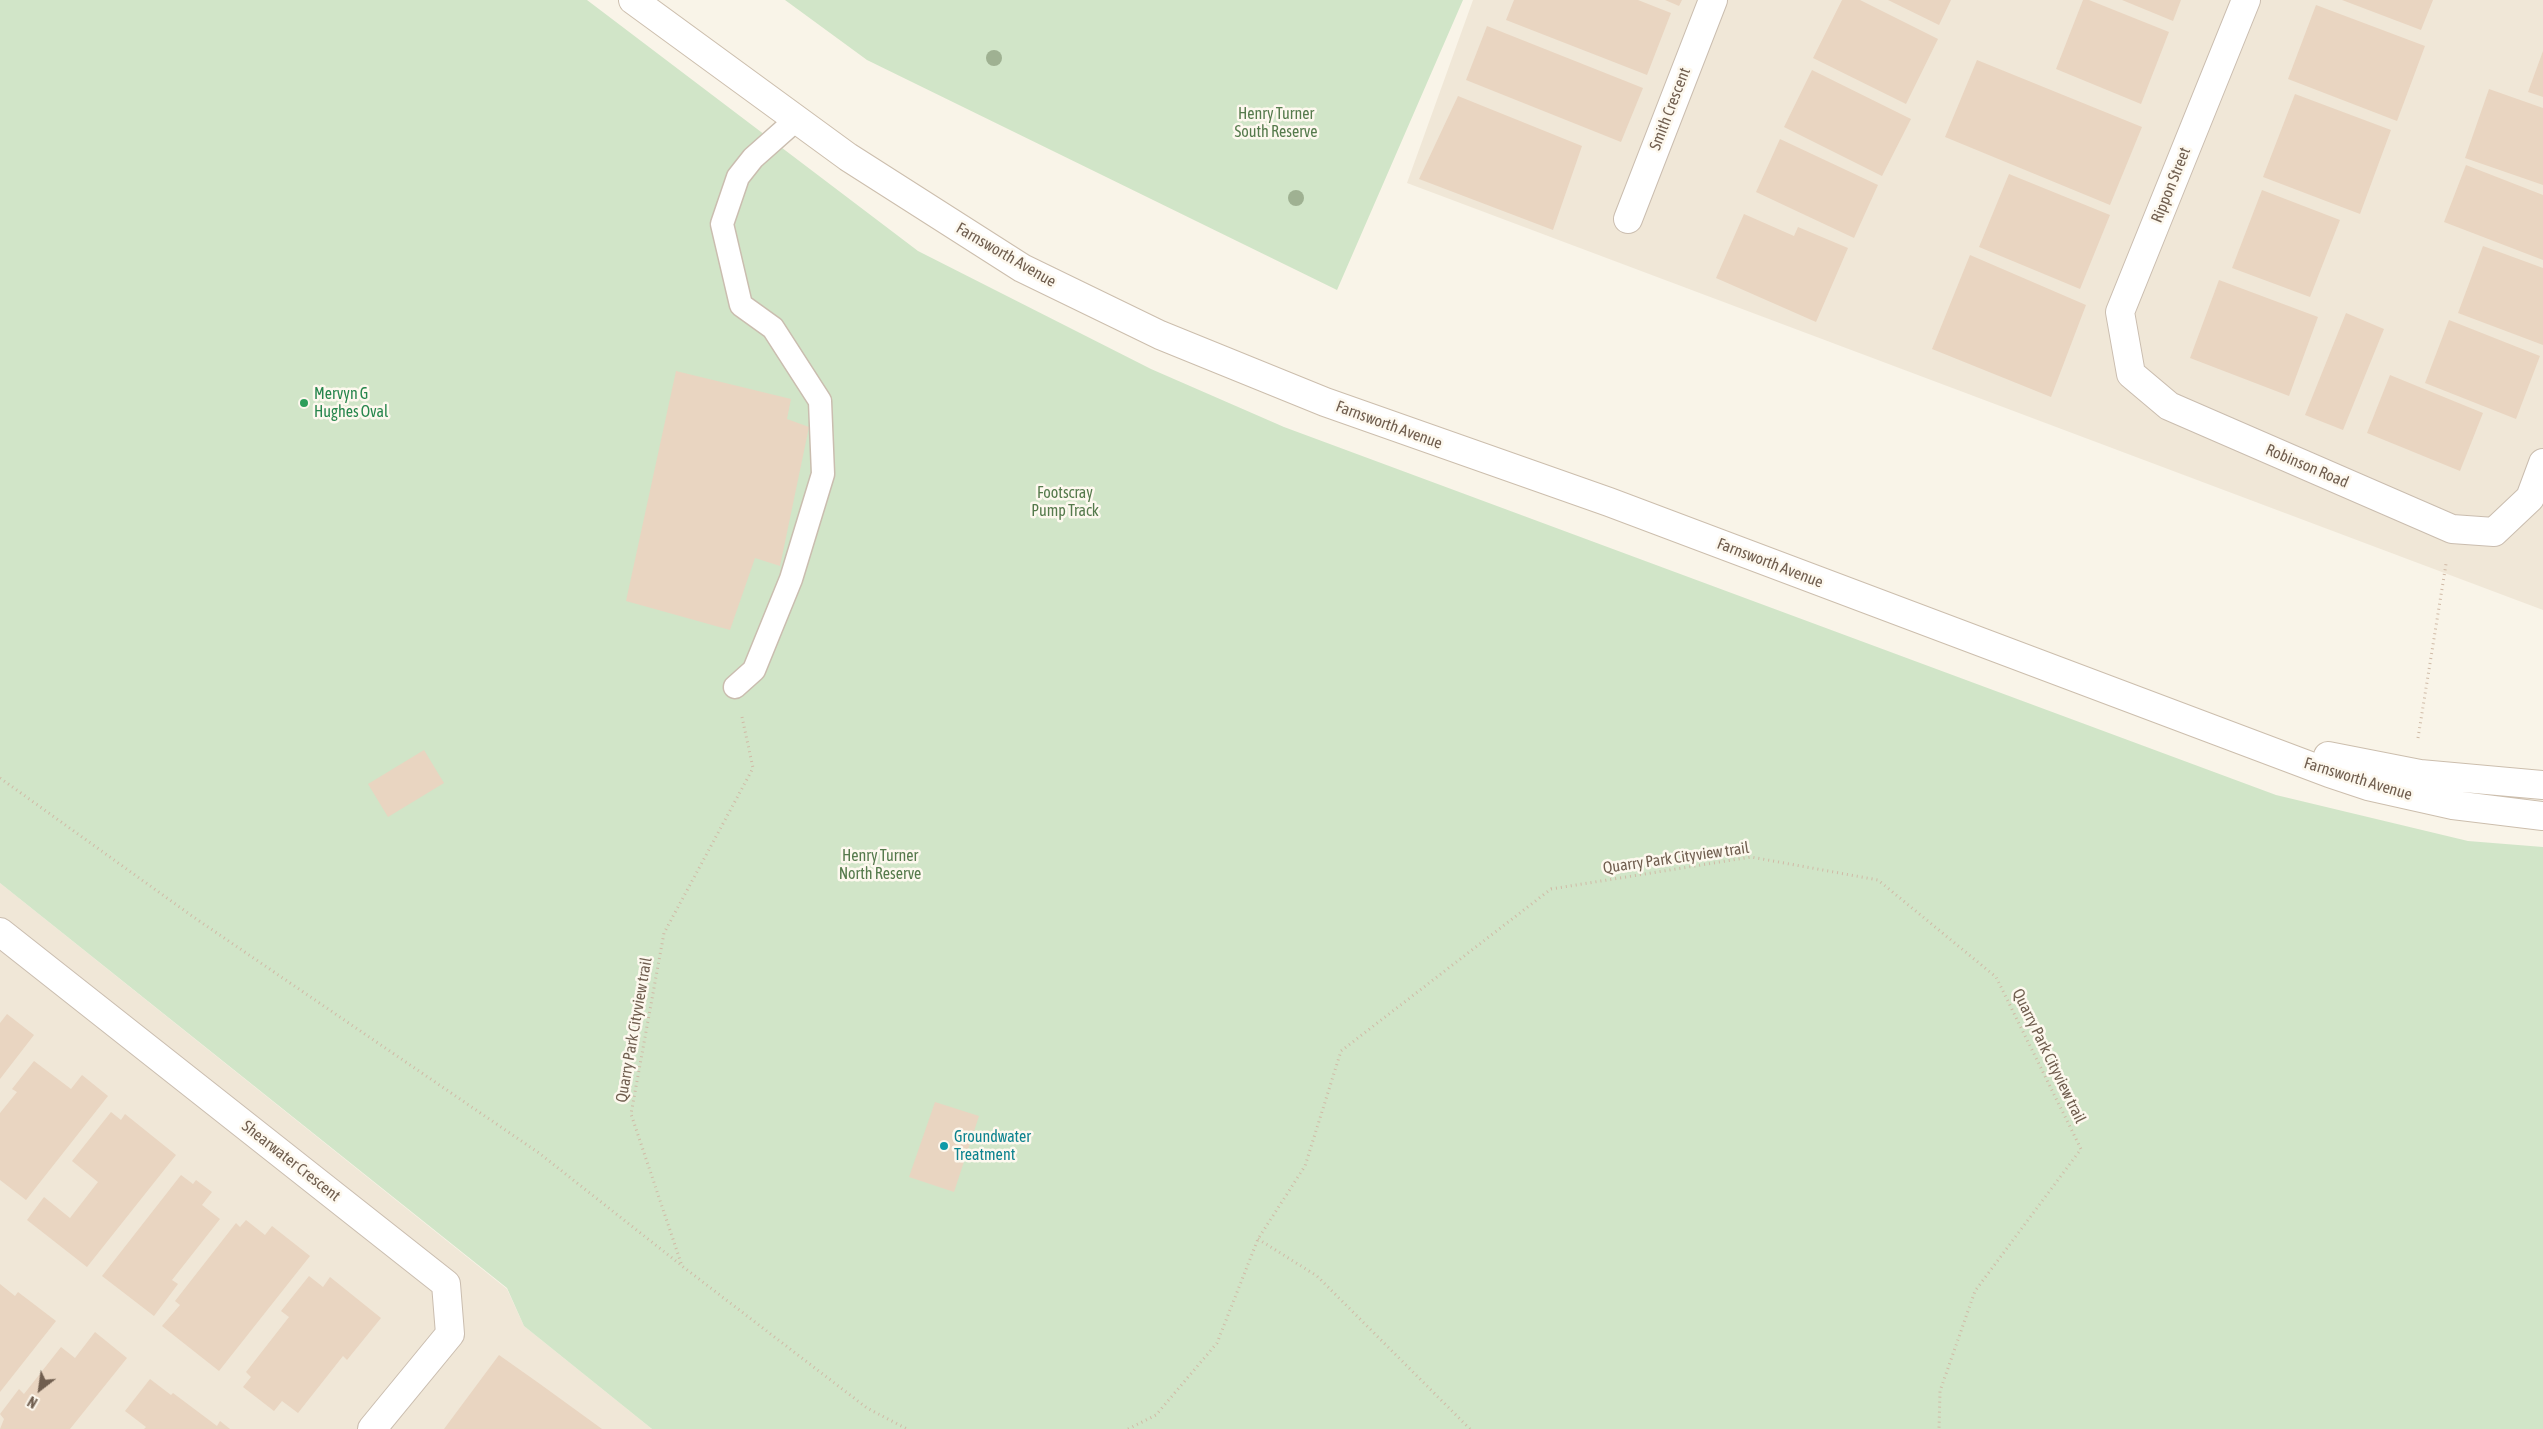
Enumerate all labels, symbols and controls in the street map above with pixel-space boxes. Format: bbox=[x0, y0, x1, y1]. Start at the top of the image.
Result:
street label: Smith Crescent bbox=[1645, 65, 1695, 153]
park label: Henry Turner South Reserve bbox=[1234, 104, 1318, 142]
street label: Rippon Street bbox=[2147, 145, 2195, 225]
street label: Farnsworth Avenue bbox=[953, 219, 1059, 291]
place label: Mervyn G Hughes Oval bbox=[314, 384, 388, 422]
marker: Mervyn G Hughes Oval bbox=[298, 397, 310, 409]
street label: Farnsworth Avenue bbox=[1333, 397, 1445, 453]
street label: Robinson Road bbox=[2263, 440, 2351, 492]
park label: Footscray Pump Track bbox=[1031, 483, 1099, 521]
street label: Farnsworth Avenue bbox=[1714, 534, 1826, 592]
street label: Farnsworth Avenue bbox=[2302, 753, 2414, 805]
street label: Quarry Park Cityview trail bbox=[1602, 838, 1750, 878]
park label: Henry Turner North Reserve bbox=[839, 846, 921, 884]
street label: Quarry Park Cityview trail bbox=[612, 956, 656, 1104]
street label: Quarry Park Cityview trail bbox=[2008, 986, 2090, 1126]
street label: Shearwater Crescent bbox=[238, 1117, 344, 1205]
place label: Groundwater Treatment bbox=[954, 1127, 1031, 1165]
marker: Groundwater Treatment bbox=[938, 1140, 950, 1152]
north arrow bbox=[15, 1364, 65, 1414]
text: N bbox=[25, 1393, 40, 1411]

